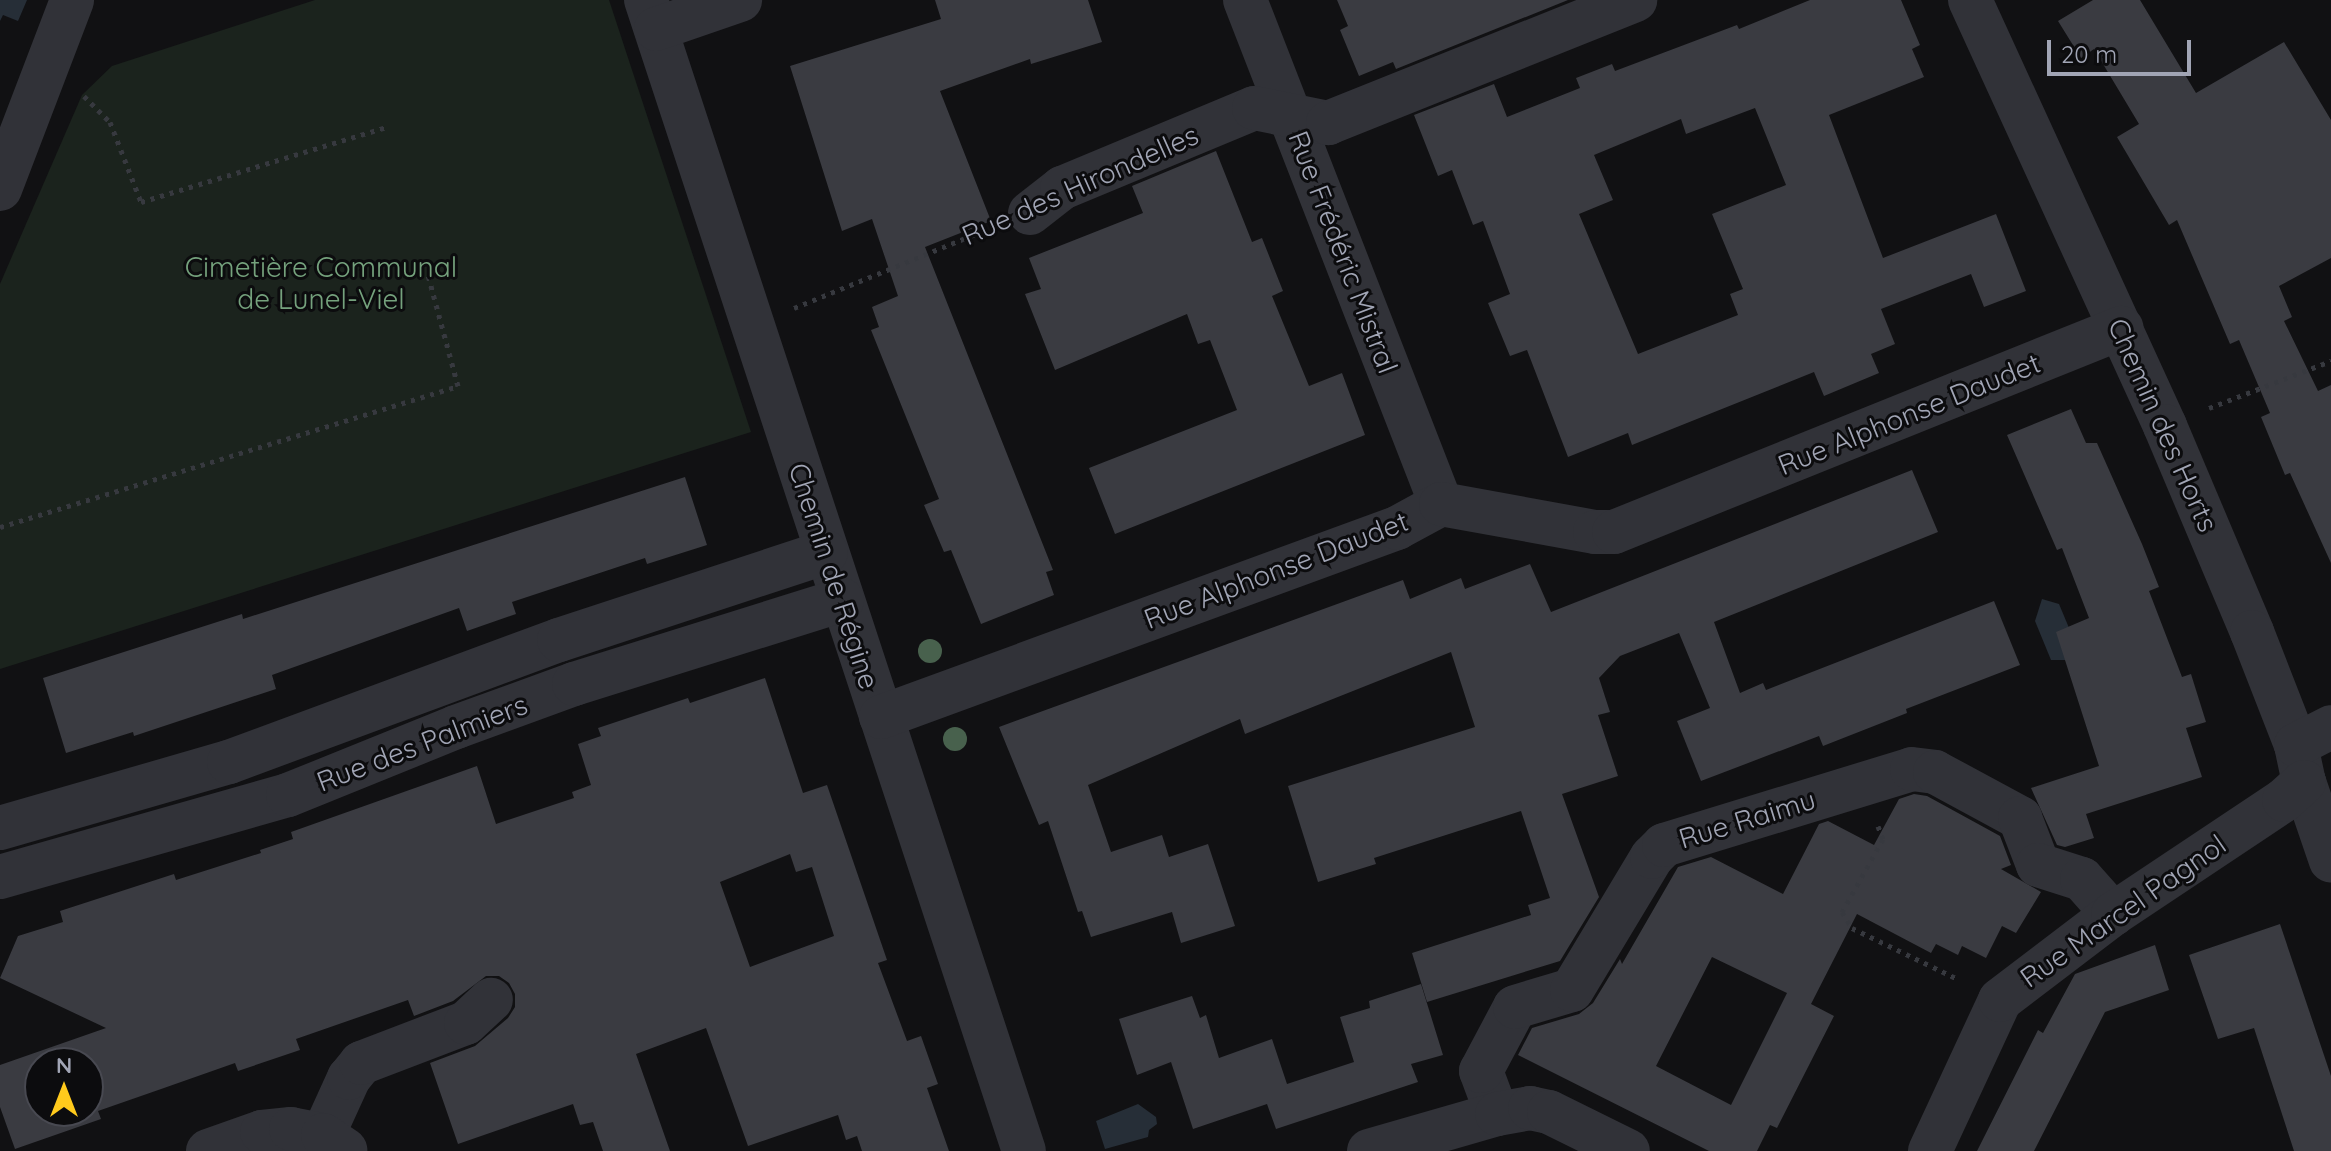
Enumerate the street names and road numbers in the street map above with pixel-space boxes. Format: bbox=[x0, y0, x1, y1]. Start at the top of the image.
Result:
street label: Rue des Hirondelles bbox=[957, 118, 1203, 252]
street label: Rue Frédéric Mistral bbox=[1281, 126, 1405, 378]
street label: Chemin des Horts bbox=[2101, 313, 2225, 537]
street label: Rue Alphonse Daudet bbox=[1773, 346, 2045, 482]
street label: Chemin de Régine bbox=[782, 459, 886, 693]
street label: Rue Alphonse Daudet bbox=[1139, 504, 1413, 636]
street label: Rue des Palmiers bbox=[312, 687, 532, 799]
street label: Rue Raimu bbox=[1675, 782, 1819, 856]
street label: Rue Marcel Pagnol bbox=[2014, 828, 2232, 994]

